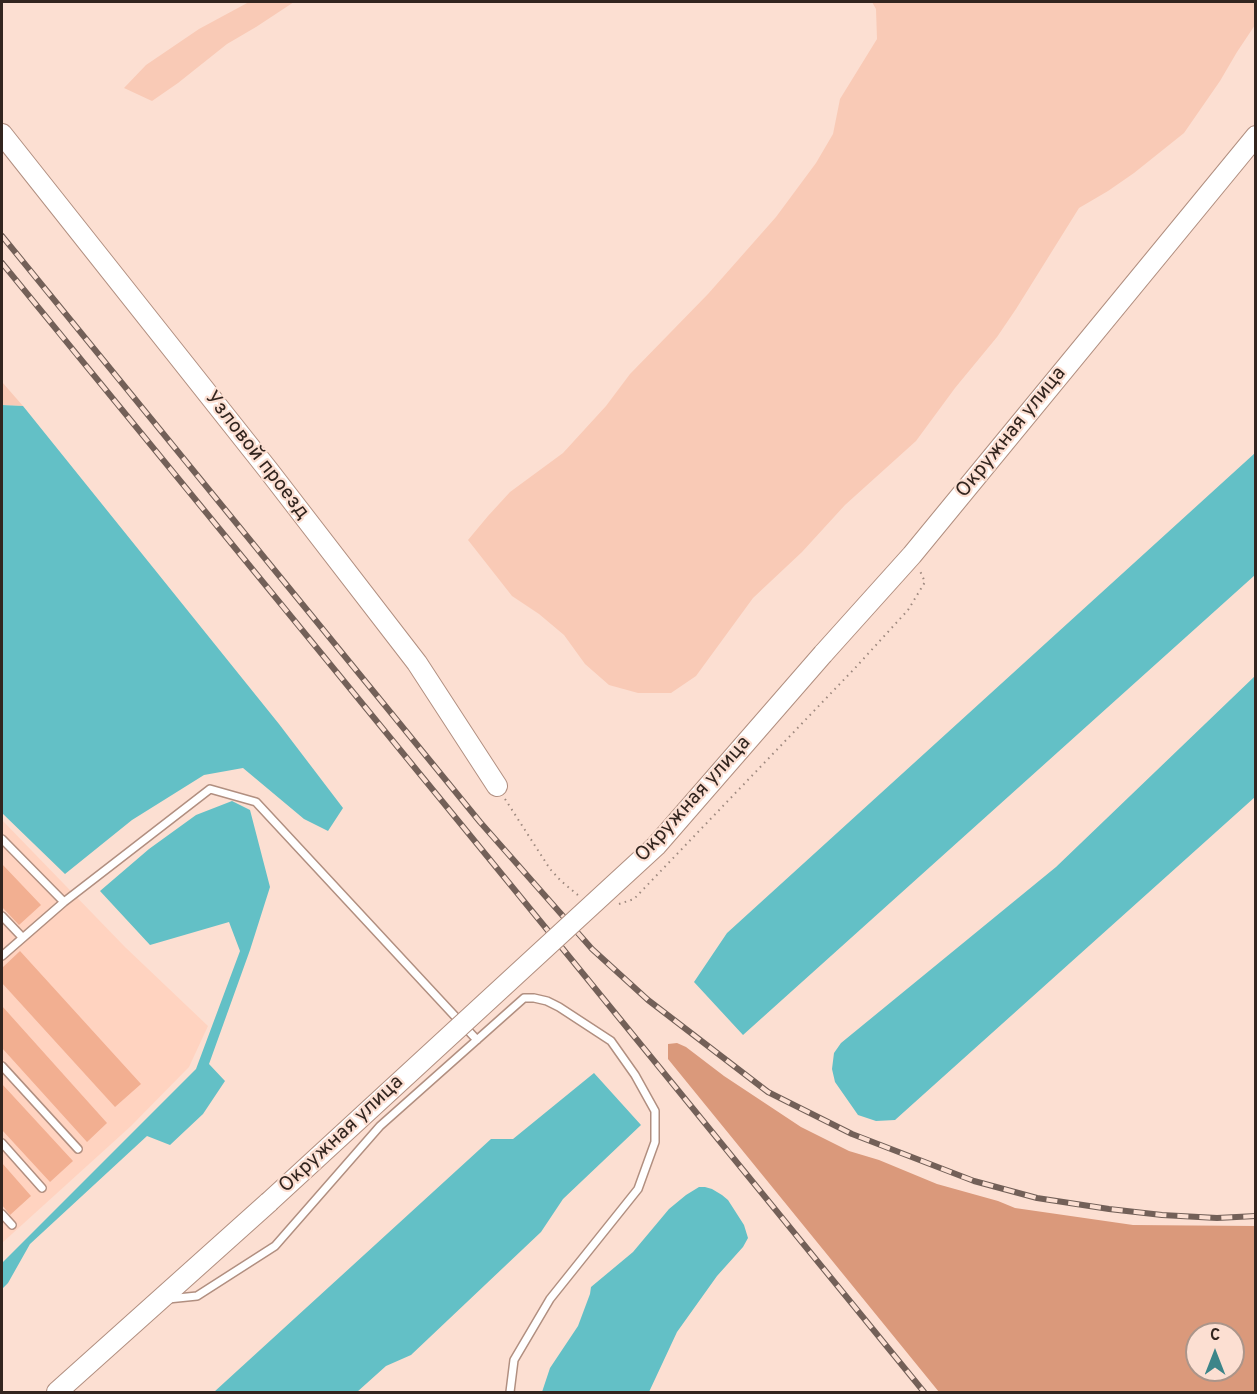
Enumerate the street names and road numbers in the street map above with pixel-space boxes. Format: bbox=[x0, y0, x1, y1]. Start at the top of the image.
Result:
street label: Окружная улица bbox=[952, 363, 1072, 503]
street label: Узловой проезд bbox=[199, 387, 313, 525]
street label: Окружная улица bbox=[631, 732, 757, 868]
street label: Окружная улица bbox=[275, 1071, 409, 1199]

